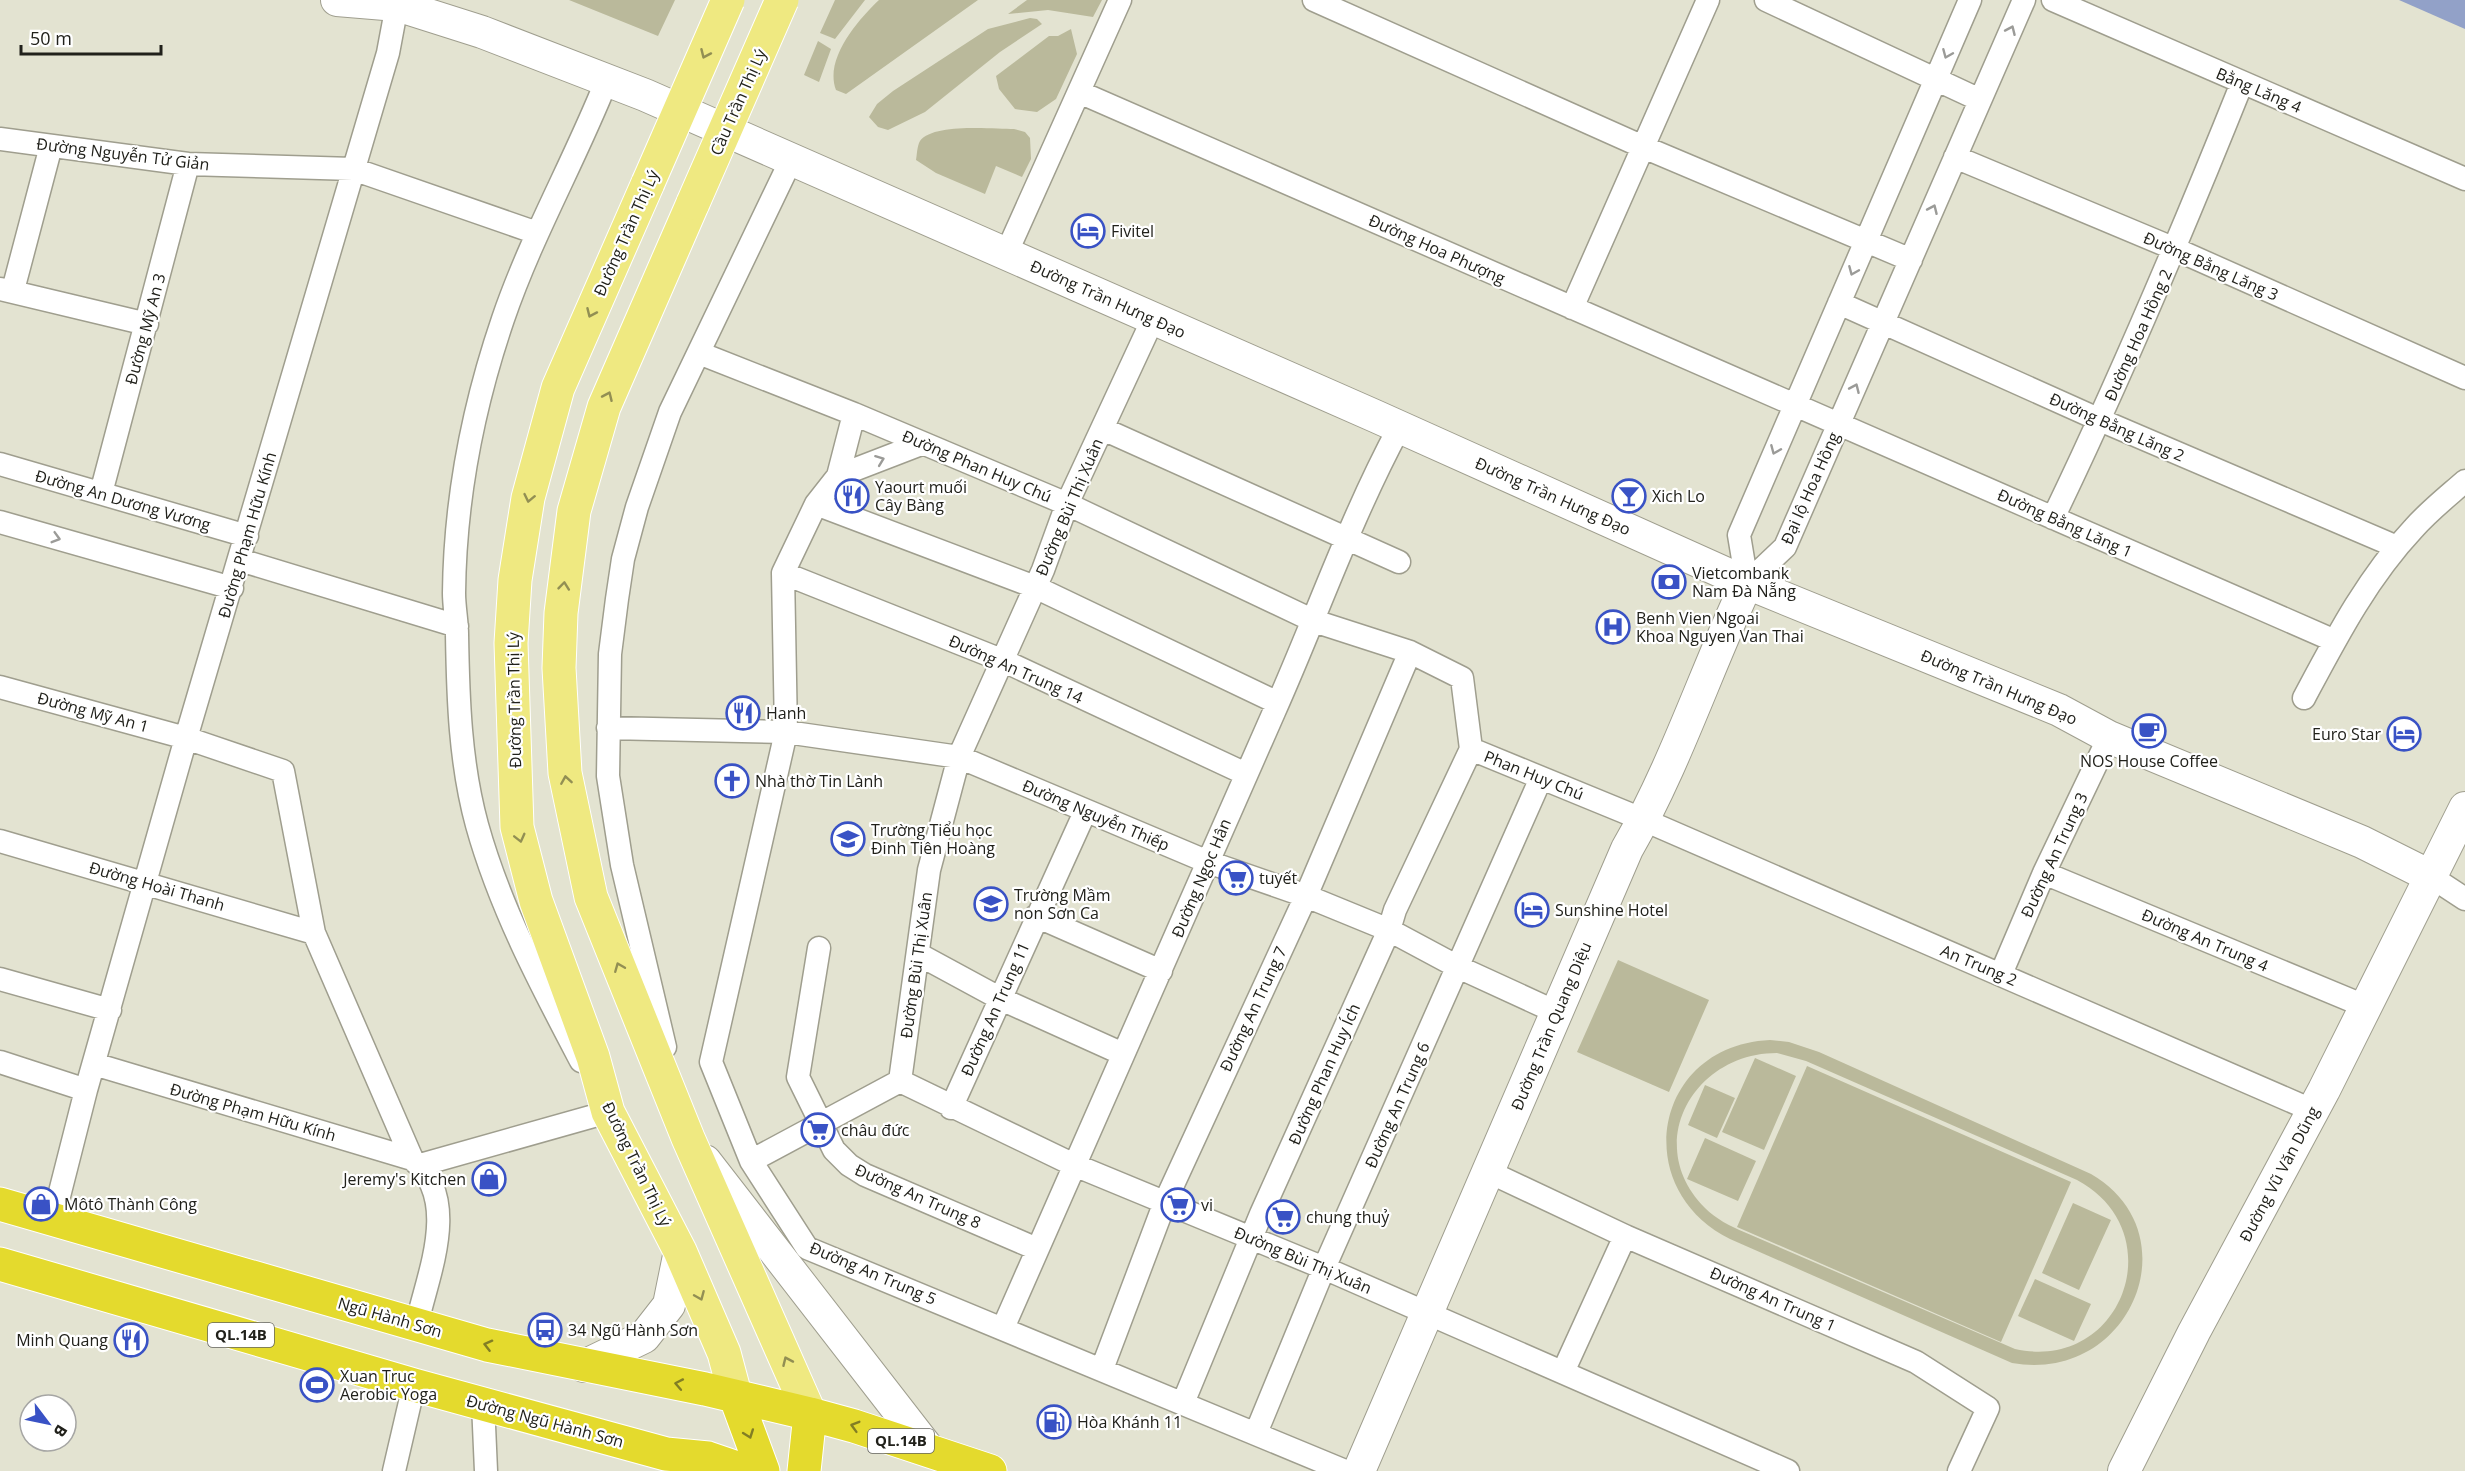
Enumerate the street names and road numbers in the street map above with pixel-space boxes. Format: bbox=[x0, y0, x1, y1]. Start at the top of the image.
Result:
street label: Cầu Trần Thị Lý bbox=[705, 44, 772, 159]
street label: Bằng Lăng 4 bbox=[2213, 62, 2305, 118]
street label: Đường Nguyễn Tử Giản bbox=[35, 132, 211, 176]
street label: Đường Trần Thị Lý bbox=[588, 165, 664, 300]
street label: Đường Hoa Phượng bbox=[1365, 209, 1509, 289]
street label: Đường Bằng Lăng 3 bbox=[2140, 226, 2282, 306]
street label: Đường Trần Hưng Đạo bbox=[1027, 255, 1189, 343]
street label: Đường Hoa Hồng 2 bbox=[2099, 266, 2177, 404]
street label: Đường Mỹ An 3 bbox=[120, 271, 170, 387]
street label: Đường Bằng Lăng 2 bbox=[2046, 387, 2188, 467]
street label: Đường Phan Huy Chú bbox=[899, 425, 1055, 507]
street label: Đại lộ Hoa Hồng bbox=[1775, 428, 1845, 548]
street label: Đường Bùi Thị Xuân bbox=[1030, 435, 1108, 579]
street label: Đường Phạm Hữu Kính bbox=[213, 449, 281, 621]
street label: Đường Trần Hưng Đạo bbox=[1472, 452, 1634, 540]
street label: Đường An Dương Vương bbox=[33, 464, 214, 536]
street label: Đường Bằng Lăng 1 bbox=[1994, 483, 2136, 563]
street label: Đường An Trung 14 bbox=[945, 629, 1087, 709]
street label: Đường Trần Thị Lý bbox=[502, 631, 526, 768]
street label: Đường Trần Hưng Đạo bbox=[1917, 644, 2081, 730]
street label: Đường Mỹ An 1 bbox=[35, 687, 151, 737]
street label: Phan Huy Chú bbox=[1481, 745, 1587, 805]
street label: Đường Nguyễn Thiếp bbox=[1019, 774, 1173, 856]
street label: Đường An Trung 3 bbox=[2015, 789, 2093, 921]
street label: Đường Ngọc Hân bbox=[1166, 815, 1236, 941]
street label: Đường Hoài Thanh bbox=[87, 856, 227, 916]
street label: Đường Bùi Thị Xuân bbox=[895, 890, 937, 1040]
street label: Đường An Trung 4 bbox=[2138, 903, 2272, 977]
street label: Đường An Trung 11 bbox=[955, 938, 1035, 1080]
street label: Đường Trần Quang Diệu bbox=[1505, 938, 1597, 1114]
street label: An Trung 2 bbox=[1937, 939, 2021, 991]
street label: Đường An Trung 7 bbox=[1214, 943, 1292, 1075]
street label: Đường Phan Huy Ích bbox=[1283, 1000, 1365, 1148]
street label: Đường An Trung 6 bbox=[1359, 1039, 1435, 1171]
street label: Đường Phạm Hữu Kính bbox=[167, 1078, 339, 1146]
street label: Đường Trần Thị Lý bbox=[597, 1098, 677, 1231]
street label: Đường Vũ Văn Dũng bbox=[2234, 1102, 2324, 1246]
street label: Đường An Trung 8 bbox=[852, 1158, 984, 1234]
street label: Đường Bùi Thị Xuân bbox=[1231, 1221, 1375, 1299]
street label: Đường An Trung 5 bbox=[806, 1236, 940, 1310]
street label: Đường An Trung 1 bbox=[1707, 1261, 1839, 1337]
street label: Ngũ Hành Sơn bbox=[335, 1292, 445, 1342]
road number: QL.14B bbox=[208, 1323, 274, 1347]
street label: Đường Ngũ Hành Sơn bbox=[464, 1389, 626, 1453]
road number: QL.14B bbox=[868, 1429, 934, 1453]

